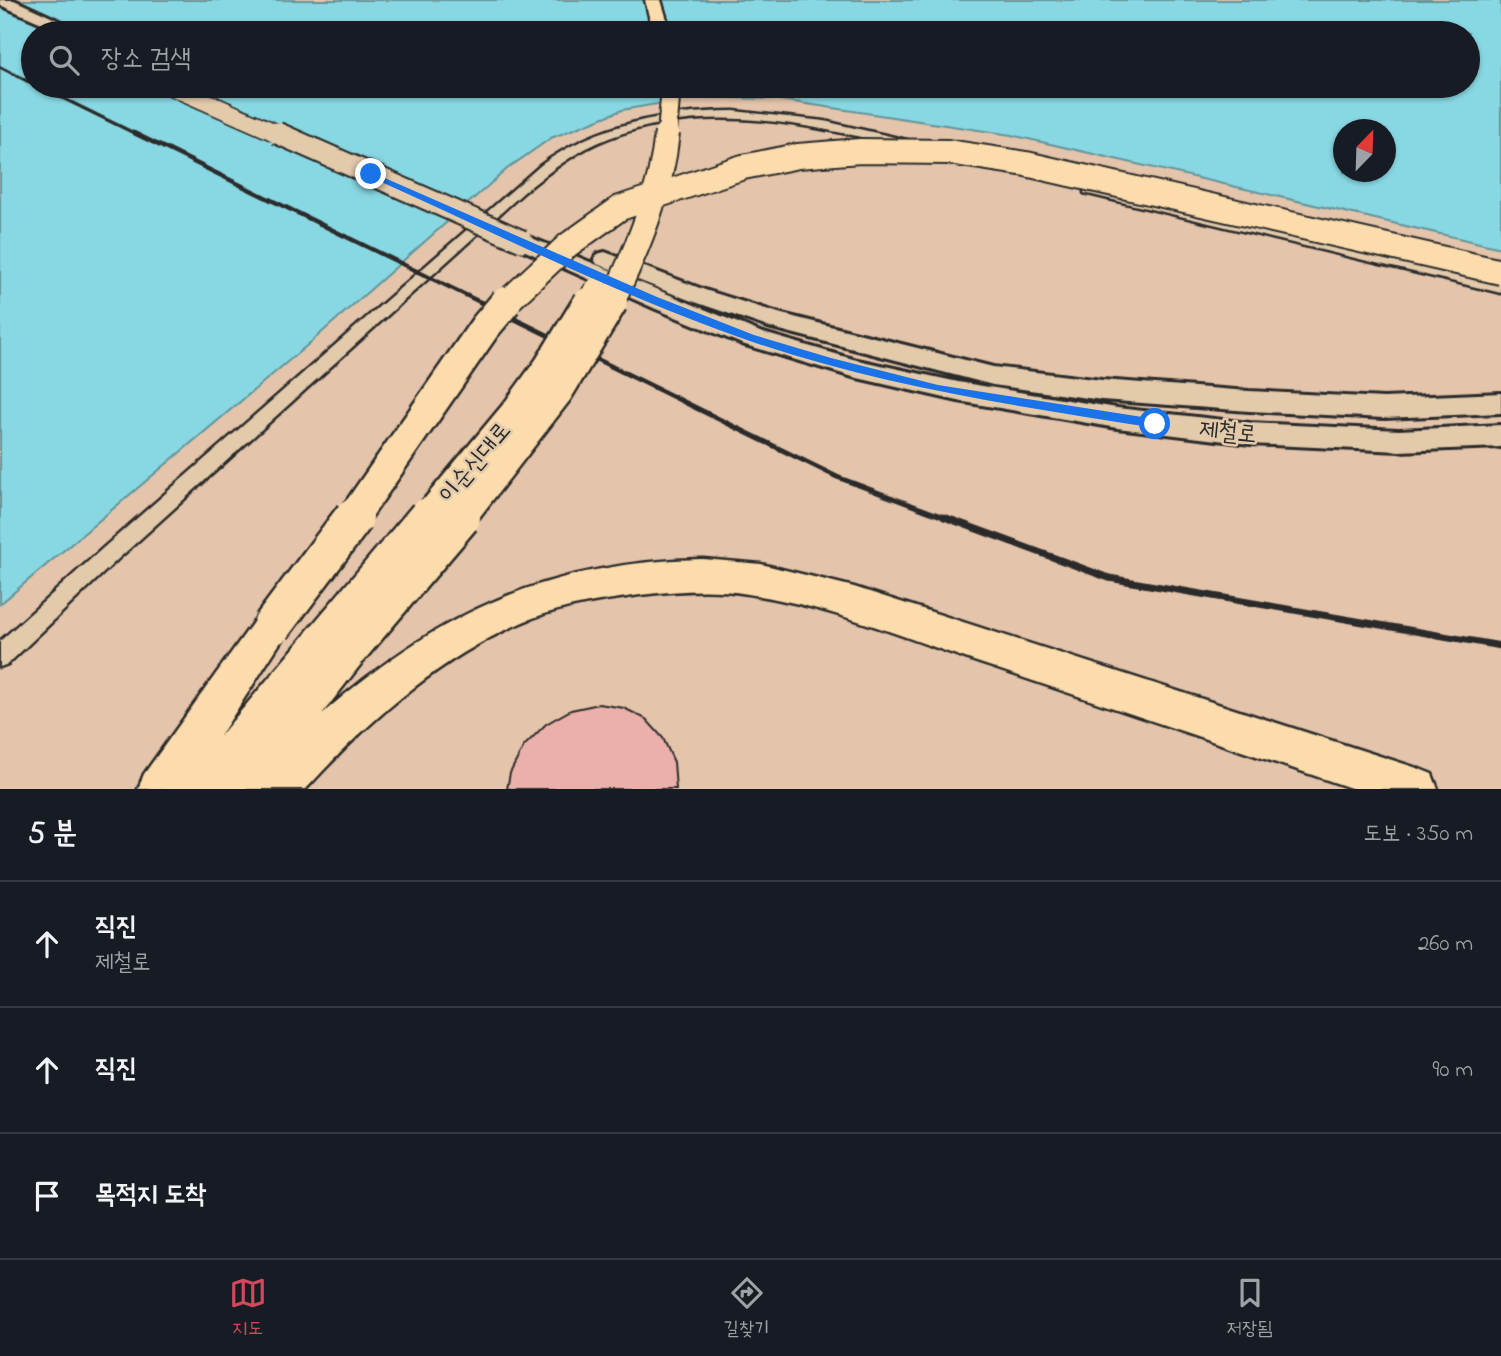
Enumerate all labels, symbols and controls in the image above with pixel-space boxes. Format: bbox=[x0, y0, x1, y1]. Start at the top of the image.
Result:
search box bbox=[21, 21, 1480, 98]
icon: search bbox=[45, 41, 83, 79]
text: 장소 검색 bbox=[101, 41, 191, 79]
north arrow bbox=[1333, 119, 1396, 182]
route end bbox=[355, 158, 386, 189]
route start bbox=[1139, 408, 1170, 439]
street label: 제철로 bbox=[1197, 413, 1258, 454]
street label: 이순신대로 bbox=[431, 415, 520, 512]
text: 5 분 bbox=[28, 813, 77, 857]
text: 도보 · 350 m bbox=[1363, 818, 1473, 851]
text: 직진 bbox=[95, 909, 137, 947]
icon: ahead bbox=[28, 925, 66, 963]
text: 260 m bbox=[1418, 928, 1473, 961]
text: 제철로 bbox=[95, 947, 151, 980]
icon: ahead bbox=[28, 1051, 66, 1089]
text: 직진 bbox=[95, 1051, 137, 1089]
text: 90 m bbox=[1433, 1054, 1473, 1087]
icon: arrive bbox=[28, 1177, 66, 1215]
text: 목적지 도착 bbox=[95, 1177, 206, 1215]
tab: 지도 bbox=[229, 1274, 267, 1343]
tab: 길찾기 bbox=[724, 1274, 769, 1343]
tab: 저장됨 bbox=[1227, 1274, 1272, 1343]

